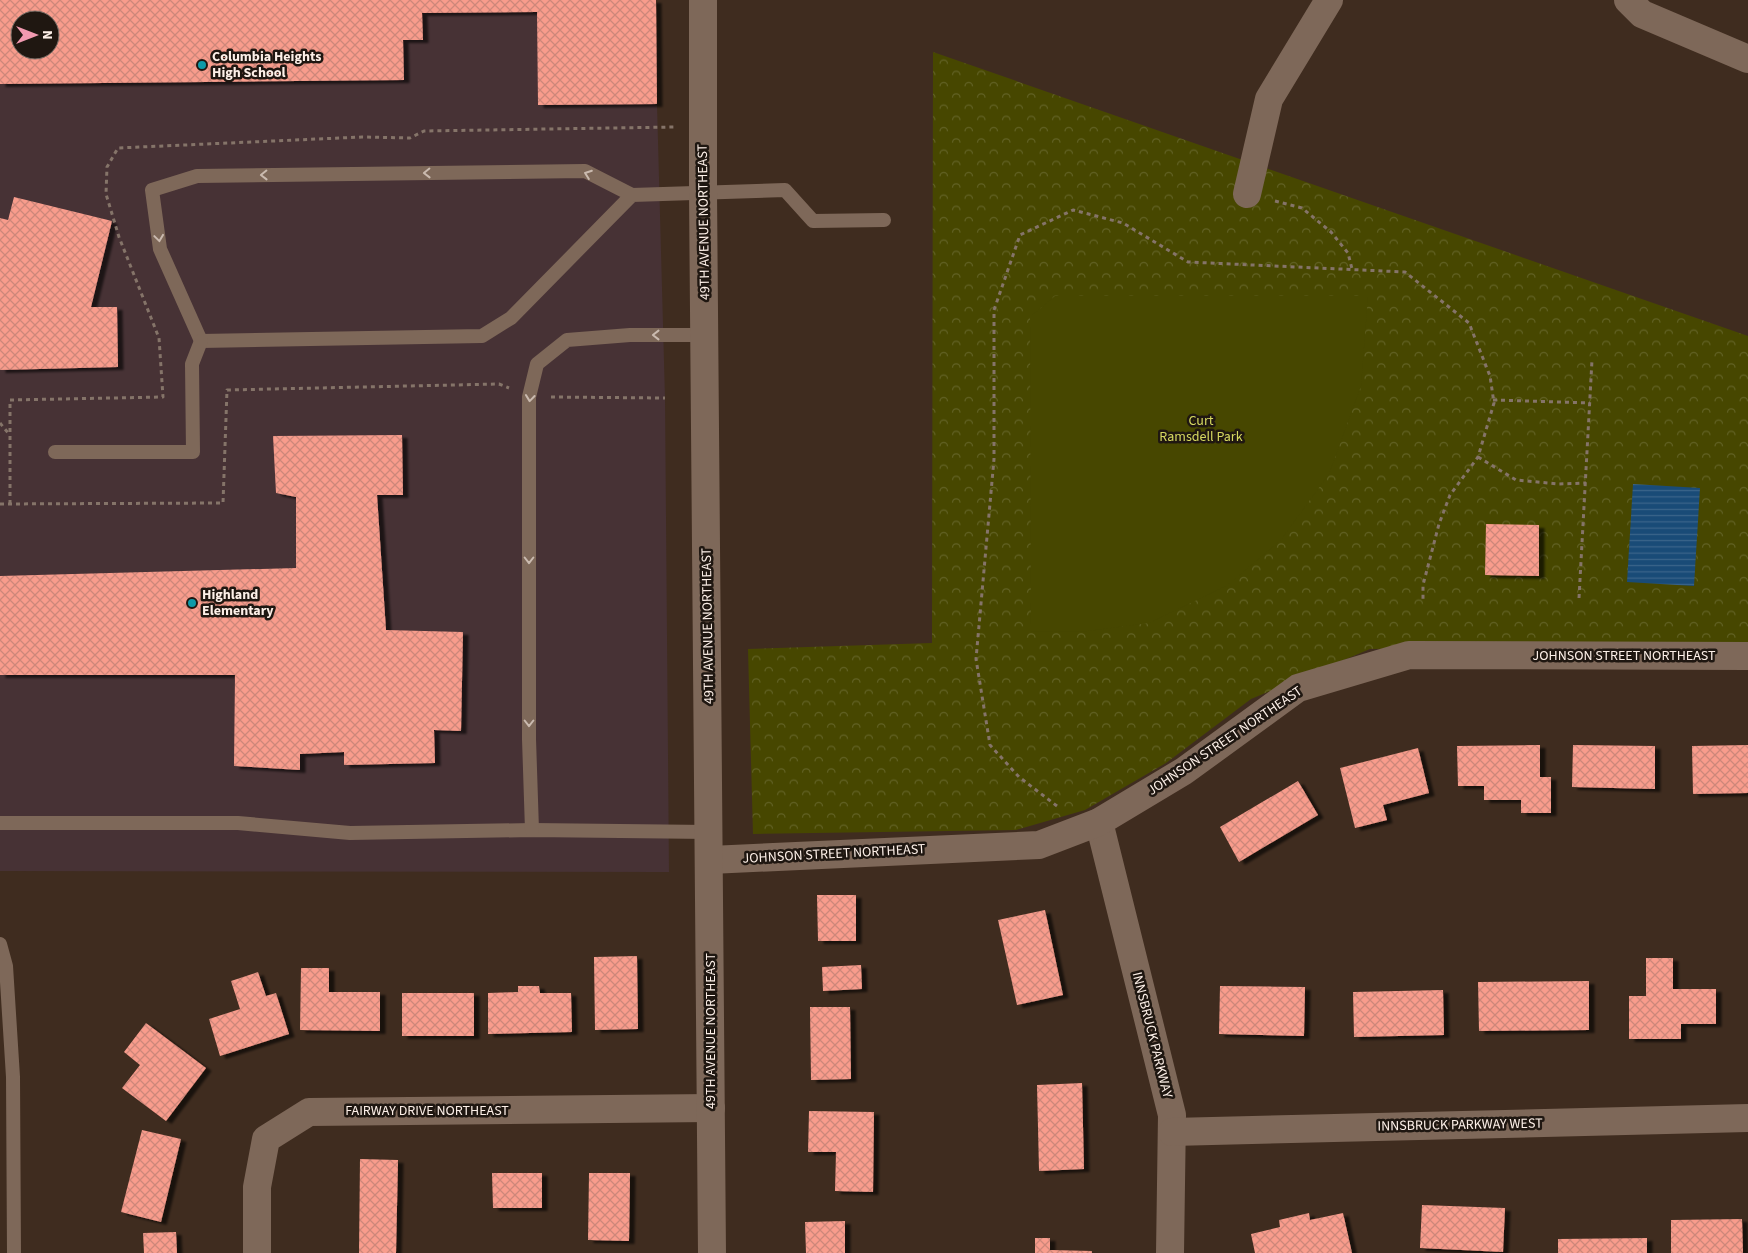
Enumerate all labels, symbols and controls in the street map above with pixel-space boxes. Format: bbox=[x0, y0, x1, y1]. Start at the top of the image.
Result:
north arrow bbox=[10, 10, 60, 60]
text: N bbox=[37, 30, 57, 40]
place label: Columbia Heights High School bbox=[212, 47, 321, 83]
marker: Columbia Heights High School bbox=[196, 59, 208, 71]
street label: 49TH AVENUE NORTHEAST bbox=[693, 143, 715, 300]
one-way arrow bbox=[422, 167, 430, 178]
one-way arrow bbox=[260, 170, 268, 180]
one-way arrow bbox=[584, 170, 593, 180]
one-way arrow bbox=[153, 234, 164, 242]
one-way arrow bbox=[652, 330, 660, 340]
one-way arrow bbox=[524, 394, 535, 402]
park label: Curt Ramsdell Park bbox=[1159, 411, 1243, 447]
street label: 49TH AVENUE NORTHEAST bbox=[697, 547, 719, 704]
one-way arrow bbox=[524, 557, 534, 565]
place label: Highland Elementary bbox=[202, 585, 274, 621]
marker: Highland Elementary bbox=[186, 597, 198, 609]
street label: JOHNSON STREET NORTHEAST bbox=[1533, 646, 1716, 666]
street label: JOHNSON STREET NORTHEAST bbox=[1144, 681, 1307, 800]
one-way arrow bbox=[524, 720, 534, 727]
street label: JOHNSON STREET NORTHEAST bbox=[742, 839, 926, 869]
street label: 49TH AVENUE NORTHEAST bbox=[701, 952, 721, 1109]
street label: INNSBRUCK PARKWAY bbox=[1127, 970, 1177, 1100]
street label: FAIRWAY DRIVE NORTHEAST bbox=[345, 1101, 509, 1121]
street label: INNSBRUCK PARKWAY WEST bbox=[1377, 1114, 1543, 1136]

